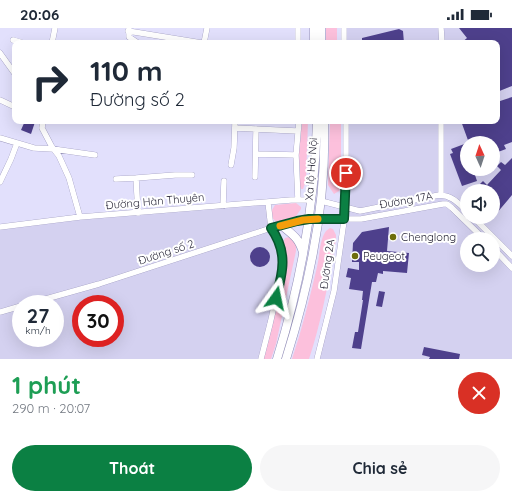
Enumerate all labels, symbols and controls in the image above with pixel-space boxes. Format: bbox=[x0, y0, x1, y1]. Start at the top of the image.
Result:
text: 20:06 bbox=[20, 5, 59, 24]
text: 110 m bbox=[90, 53, 163, 88]
icon: right bbox=[24, 56, 76, 108]
text: Đường số 2 bbox=[90, 88, 185, 111]
north arrow bbox=[460, 136, 500, 176]
map controls bbox=[460, 136, 500, 272]
street label: Xa lộ Hà Nội bbox=[302, 137, 320, 201]
pin bbox=[329, 156, 363, 190]
icon: arrive bbox=[335, 162, 357, 184]
button: sound bbox=[460, 184, 500, 224]
street label: Đường 17A bbox=[378, 188, 434, 212]
street label: Đường Hàn Thuyên bbox=[105, 190, 205, 212]
place label: Chenglong bbox=[401, 230, 456, 244]
marker: Chenglong bbox=[388, 232, 398, 242]
button: search bbox=[460, 232, 500, 272]
street label: Đường số 2 bbox=[136, 236, 196, 268]
street label: Đường 2A bbox=[317, 238, 337, 290]
place label: Peugeot bbox=[363, 249, 405, 263]
marker: Peugeot bbox=[350, 251, 360, 261]
position arrow bbox=[255, 277, 297, 319]
speed limit sign: 30 bbox=[72, 295, 124, 347]
text: 27 bbox=[27, 303, 49, 328]
text: km/h bbox=[25, 324, 51, 337]
text: 1 phút bbox=[12, 370, 81, 400]
button: close bbox=[458, 372, 500, 414]
text: 290 m · 20:07 bbox=[12, 400, 90, 416]
button: Thoát bbox=[12, 445, 252, 491]
button: Chia sẻ bbox=[260, 445, 500, 491]

